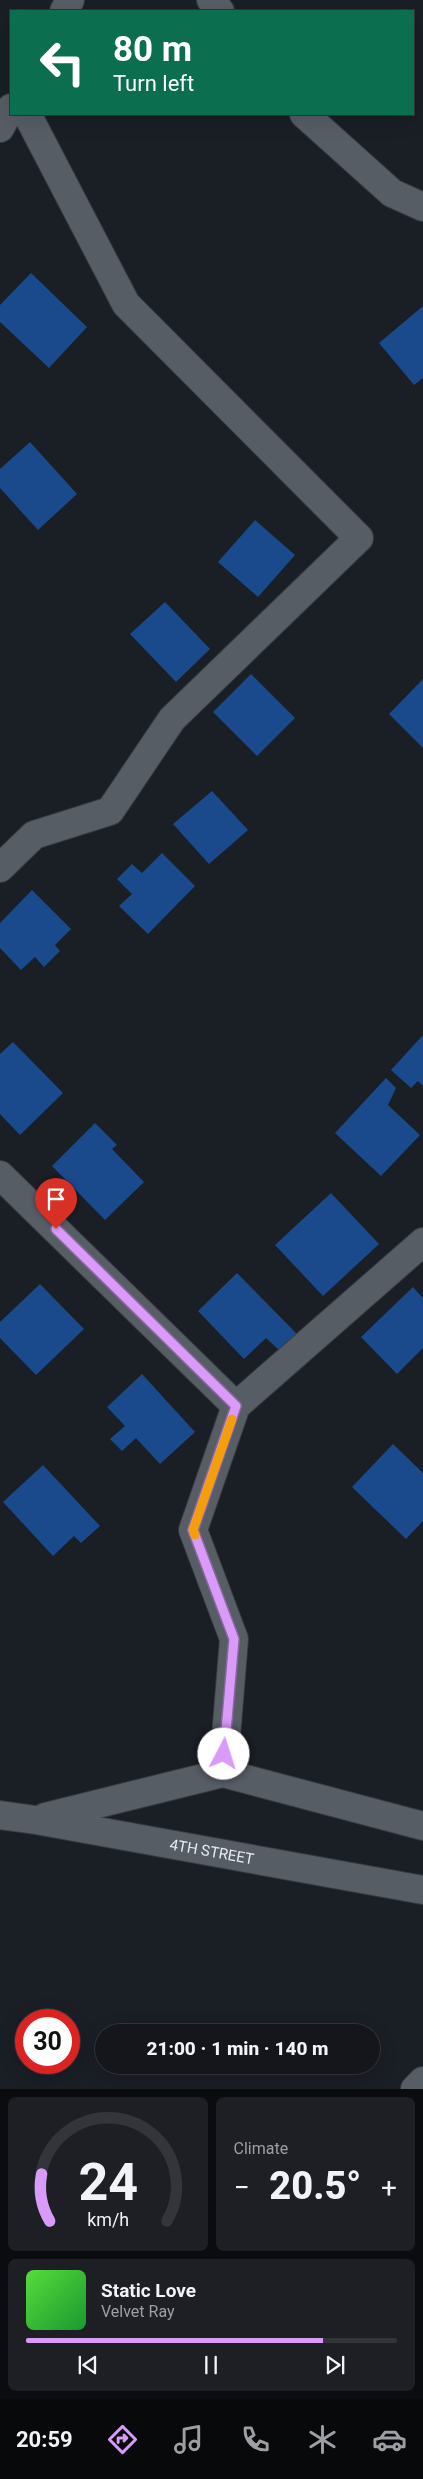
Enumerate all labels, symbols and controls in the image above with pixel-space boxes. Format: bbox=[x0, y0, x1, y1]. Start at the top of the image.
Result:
text: 80 m bbox=[113, 29, 192, 70]
icon: left bbox=[30, 30, 95, 95]
text: Turn left bbox=[113, 71, 194, 96]
pin bbox=[35, 1178, 77, 1229]
icon: arrive bbox=[42, 1185, 70, 1213]
position arrow bbox=[197, 1727, 249, 1779]
street label: 4TH STREET bbox=[168, 1835, 255, 1868]
speed limit sign: 30 bbox=[15, 2009, 80, 2074]
text: 21:00 · 1 min · 140 m bbox=[146, 2037, 329, 2060]
text: Climate bbox=[234, 2139, 288, 2158]
text: 24 bbox=[78, 2152, 138, 2213]
text: 20.5° bbox=[269, 2164, 361, 2208]
text: − bbox=[234, 2171, 250, 2204]
text: + bbox=[381, 2171, 397, 2204]
text: km/h bbox=[87, 2209, 129, 2230]
text: Static Love bbox=[101, 2279, 196, 2302]
text: Velvet Ray bbox=[101, 2302, 175, 2321]
icon: previous bbox=[74, 2351, 102, 2379]
icon: pause bbox=[197, 2351, 225, 2379]
icon: next bbox=[321, 2351, 349, 2379]
icon: directions bbox=[105, 2422, 140, 2457]
icon: music bbox=[171, 2422, 206, 2457]
icon: phone bbox=[238, 2422, 273, 2457]
icon: climate bbox=[305, 2422, 340, 2457]
icon: car bbox=[372, 2422, 407, 2457]
text: 20:59 bbox=[16, 2427, 73, 2452]

